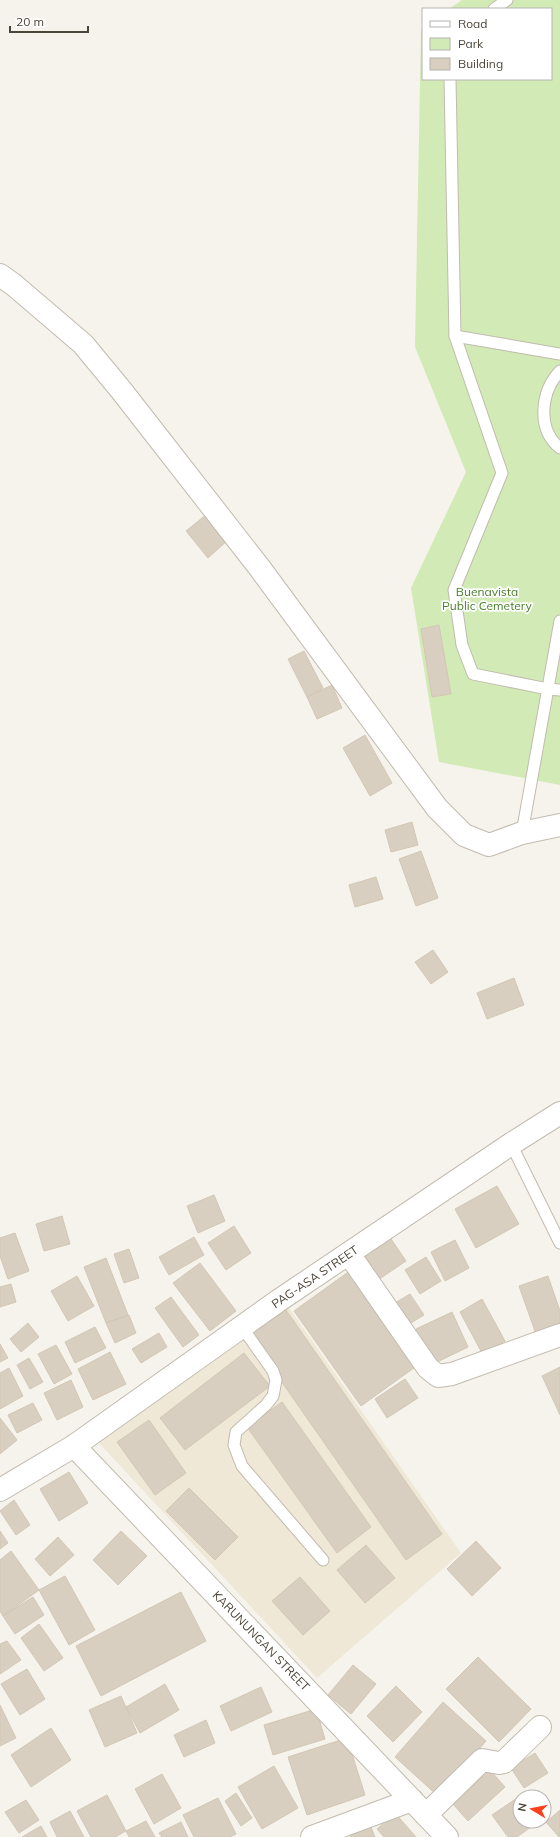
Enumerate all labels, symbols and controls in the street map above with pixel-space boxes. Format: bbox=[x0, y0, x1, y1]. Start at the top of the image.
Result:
scale bar bbox=[10, 8, 88, 34]
legend bbox=[422, 8, 552, 80]
text: 20 m bbox=[16, 14, 44, 29]
text: Road bbox=[458, 16, 487, 31]
text: Park bbox=[458, 36, 484, 51]
text: Building bbox=[458, 56, 503, 71]
park label: Buenavista Public Cemetery bbox=[442, 584, 533, 613]
street label: PAG-ASA STREET bbox=[268, 1242, 362, 1311]
street label: KARUNUNGAN STREET bbox=[210, 1587, 314, 1694]
north arrow bbox=[512, 1789, 552, 1829]
text: N bbox=[515, 1802, 530, 1813]

